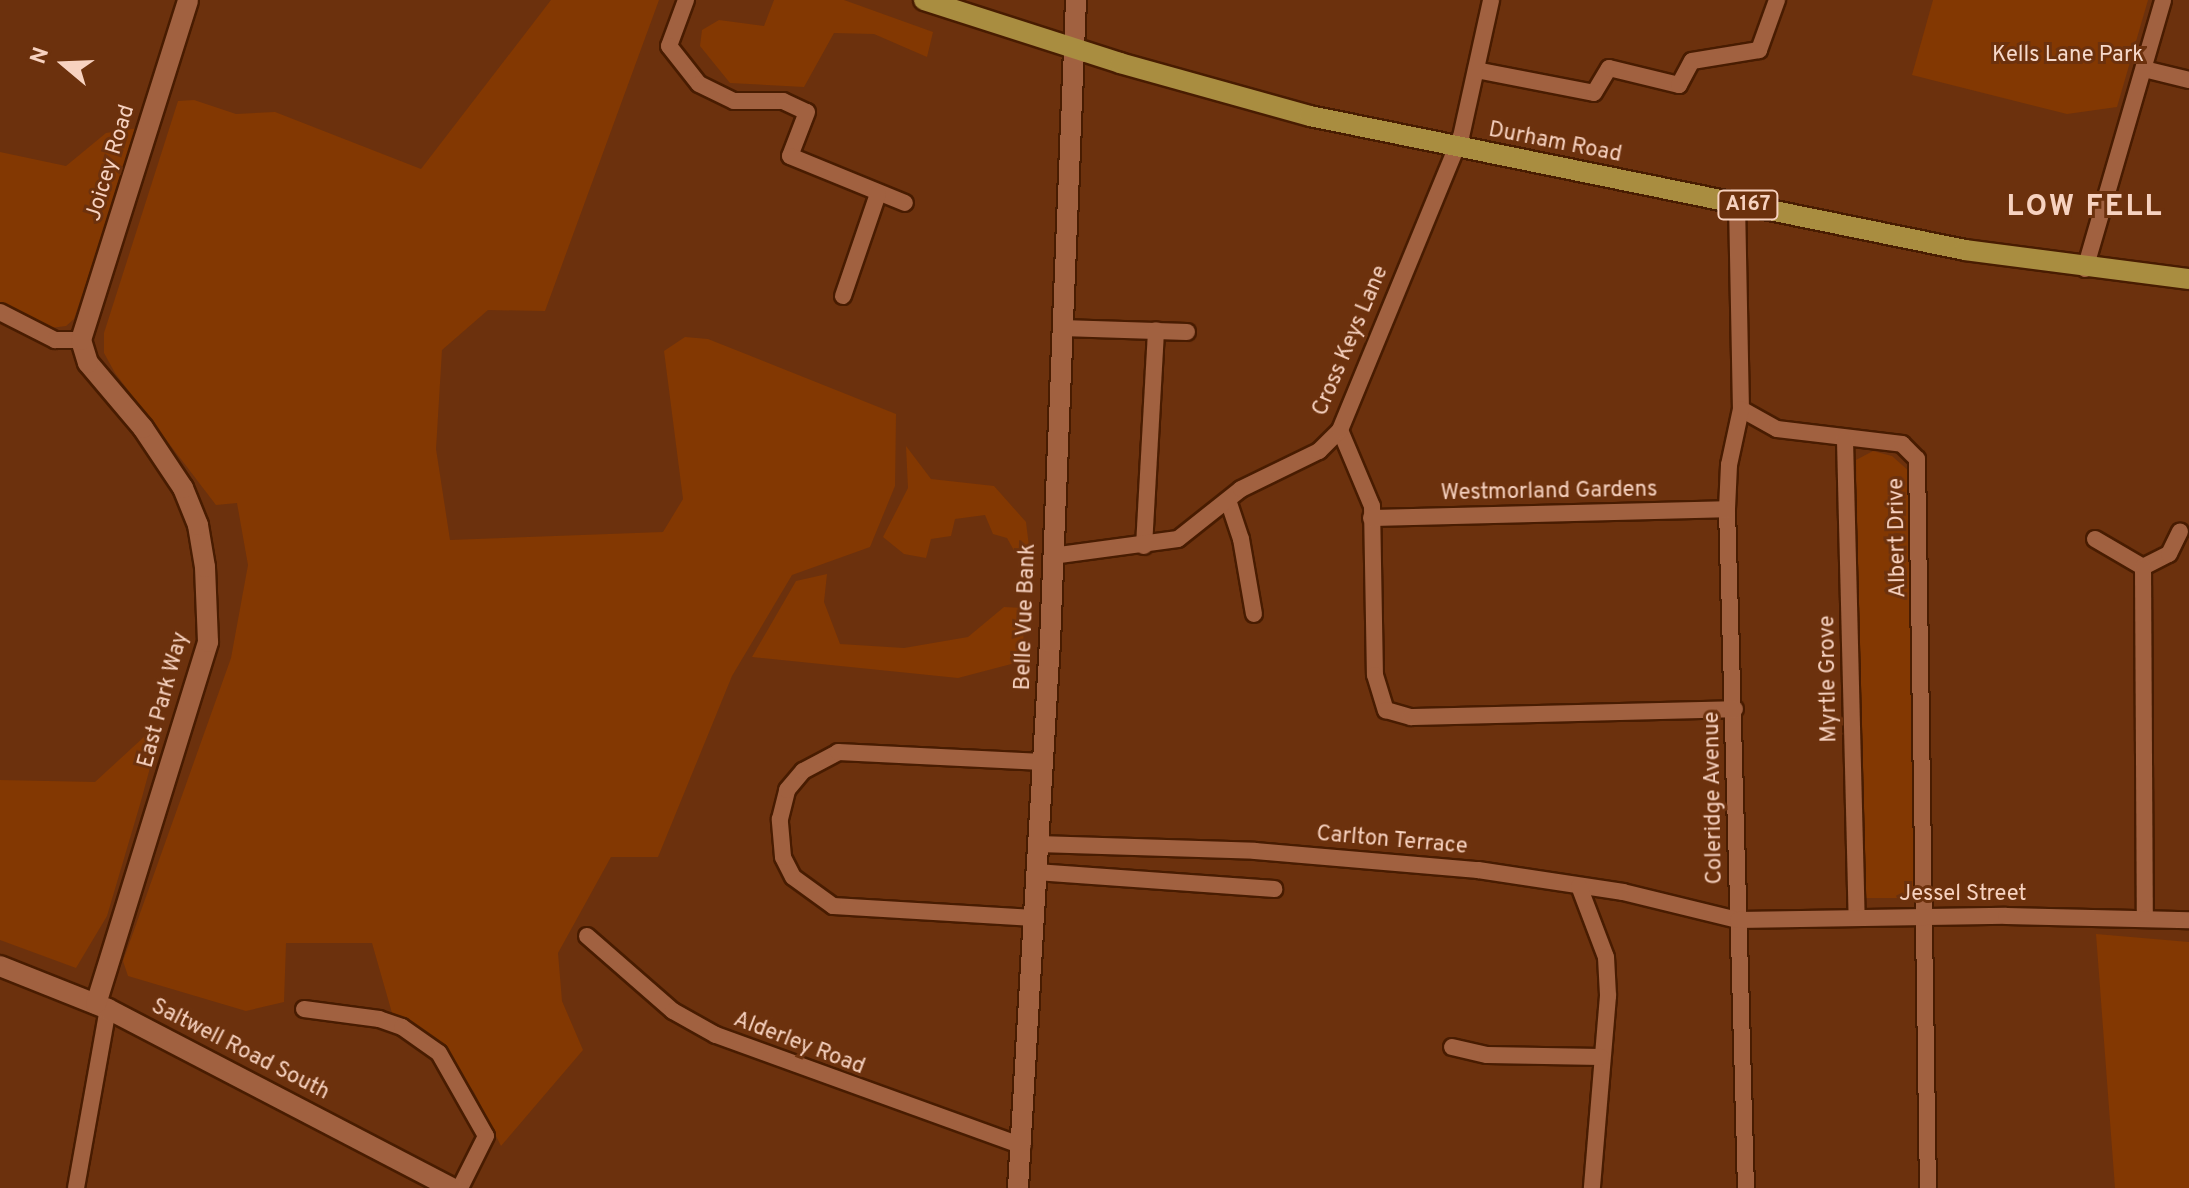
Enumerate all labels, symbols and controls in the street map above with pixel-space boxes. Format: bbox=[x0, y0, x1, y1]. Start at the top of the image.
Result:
north arrow bbox=[24, 24, 104, 104]
park label: Kells Lane Park bbox=[1992, 43, 2144, 69]
text: N bbox=[25, 44, 56, 68]
street label: Joicey Road bbox=[81, 102, 141, 224]
street label: Durham Road bbox=[1486, 117, 1624, 169]
road number: A167 bbox=[1716, 189, 1780, 221]
district label: LOW FELL bbox=[2007, 190, 2163, 226]
street label: Cross Keys Lane bbox=[1307, 262, 1395, 420]
street label: Westmorland Gardens bbox=[1440, 477, 1658, 507]
street label: Albert Drive bbox=[1884, 478, 1912, 598]
street label: Belle Vue Bank bbox=[1010, 543, 1042, 691]
street label: Myrtle Grove bbox=[1815, 615, 1843, 743]
street label: East Park Way bbox=[133, 629, 195, 771]
street label: Coleridge Avenue bbox=[1699, 711, 1729, 885]
street label: Carlton Terrace bbox=[1315, 821, 1469, 861]
street label: Jessel Street bbox=[1899, 882, 2027, 908]
street label: Saltwell Road South bbox=[147, 994, 333, 1106]
street label: Alderley Road bbox=[730, 1007, 868, 1081]

